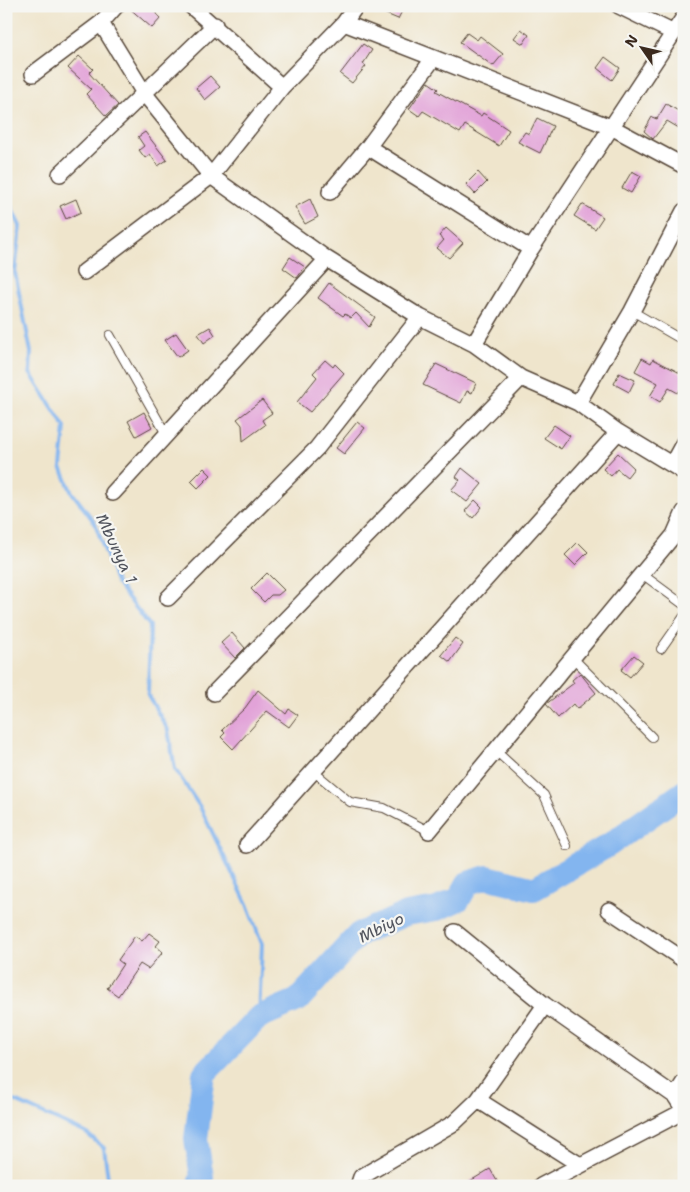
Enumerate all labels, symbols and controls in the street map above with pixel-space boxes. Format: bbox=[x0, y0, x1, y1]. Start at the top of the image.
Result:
north arrow bbox=[618, 22, 668, 72]
text: N bbox=[621, 31, 642, 50]
water label: Mbunya 1 bbox=[91, 510, 142, 587]
water label: Mbiyo bbox=[355, 907, 408, 947]

